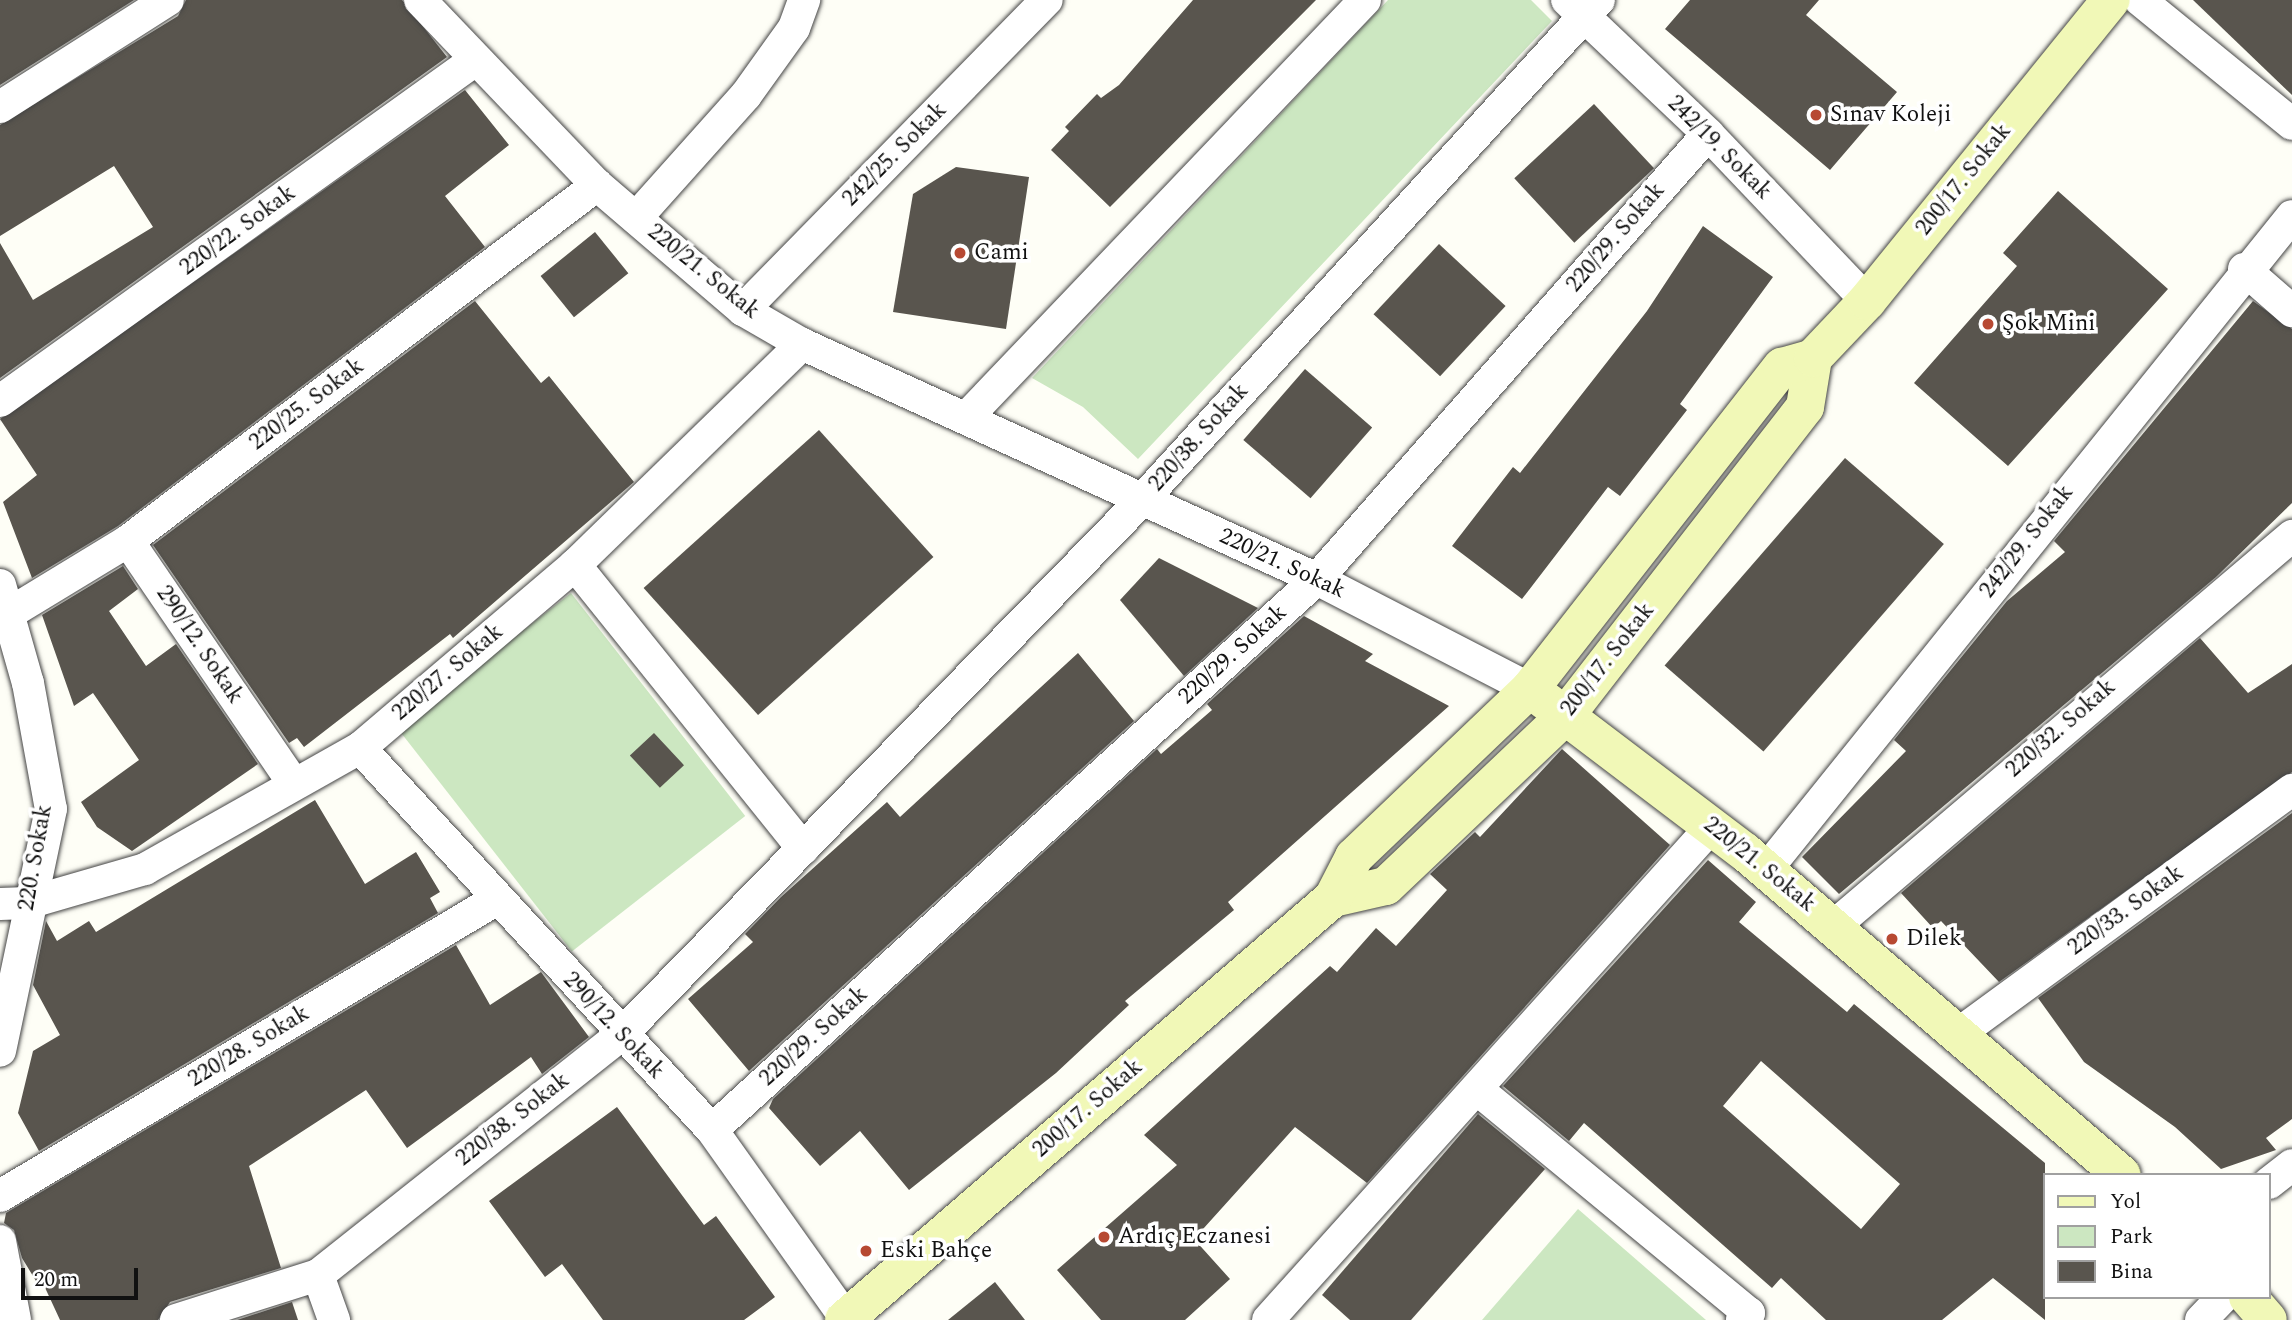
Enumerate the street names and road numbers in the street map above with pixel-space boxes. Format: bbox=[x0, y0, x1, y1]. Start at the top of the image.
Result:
street label: 242/19. Sokak bbox=[1661, 90, 1777, 206]
street label: 242/25. Sokak bbox=[837, 97, 953, 213]
street label: 200/17. Sokak bbox=[1910, 118, 2018, 242]
street label: 220/29. Sokak bbox=[1561, 178, 1671, 298]
street label: 220/22. Sokak bbox=[175, 180, 301, 282]
street label: 220/21. Sokak bbox=[641, 218, 765, 326]
street label: 220/25. Sokak bbox=[244, 353, 370, 457]
street label: 220/38. Sokak bbox=[1143, 378, 1255, 498]
street label: 242/29. Sokak bbox=[1974, 480, 2080, 604]
street label: 220/21. Sokak bbox=[1214, 523, 1350, 605]
street label: 290/12. Sokak bbox=[149, 581, 249, 709]
street label: 200/17. Sokak bbox=[1555, 598, 1661, 722]
street label: 220/29. Sokak bbox=[1173, 599, 1293, 711]
street label: 220/27. Sokak bbox=[387, 619, 509, 727]
street label: 220/32. Sokak bbox=[2001, 674, 2121, 784]
street label: 220. Sokak bbox=[13, 803, 59, 913]
street label: 220/21. Sokak bbox=[1697, 811, 1821, 919]
street label: 220/33. Sokak bbox=[2063, 860, 2189, 962]
street label: 290/12. Sokak bbox=[556, 967, 670, 1085]
street label: 220/29. Sokak bbox=[754, 981, 874, 1093]
street label: 220/28. Sokak bbox=[183, 1000, 315, 1094]
street label: 200/17. Sokak bbox=[1028, 1054, 1148, 1164]
street label: 220/38. Sokak bbox=[451, 1067, 575, 1173]

